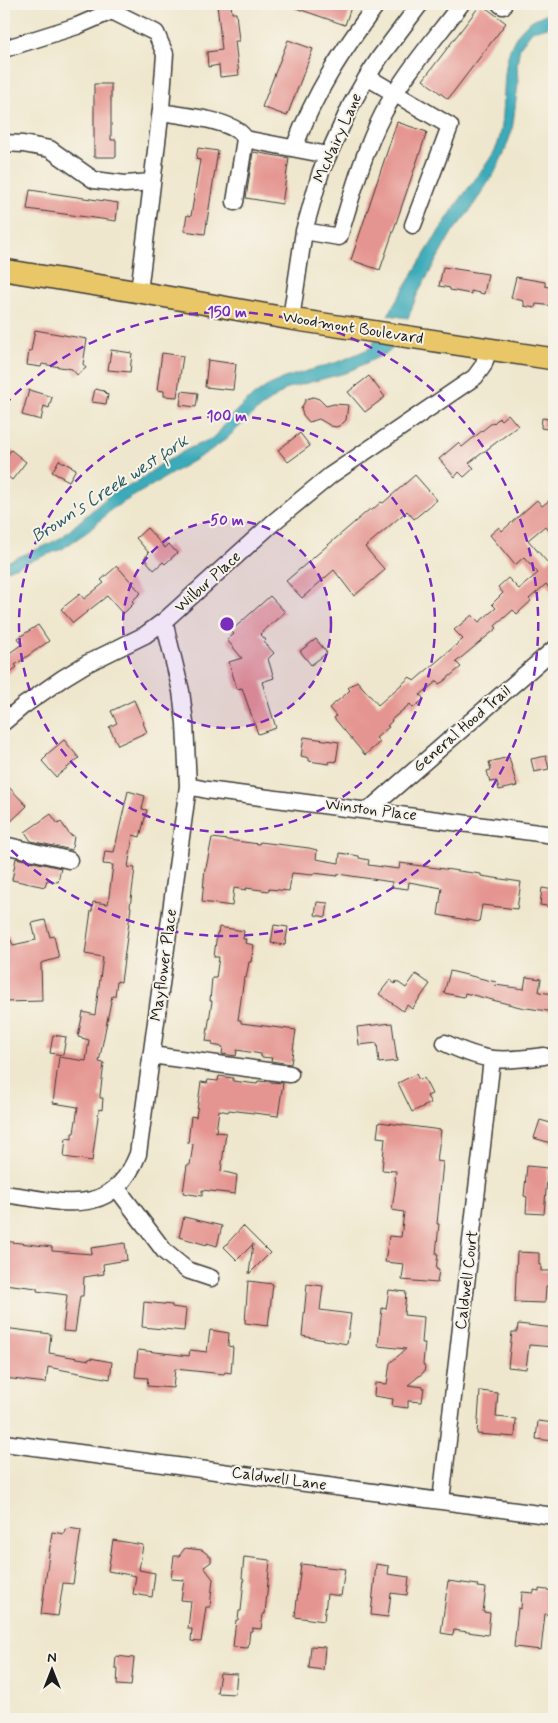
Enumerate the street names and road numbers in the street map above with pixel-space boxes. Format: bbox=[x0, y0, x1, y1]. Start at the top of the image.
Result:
street label: McNairy Lane bbox=[309, 90, 367, 186]
street label: Woodmont Boulevard bbox=[281, 306, 425, 350]
street label: Wilbur Place bbox=[170, 547, 246, 617]
street label: General Hood Trail bbox=[409, 681, 515, 777]
street label: Winston Place bbox=[324, 794, 418, 826]
street label: Mayflower Place bbox=[146, 907, 182, 1023]
street label: Caldwell Court bbox=[450, 1229, 484, 1331]
street label: Caldwell Lane bbox=[230, 1462, 328, 1496]

